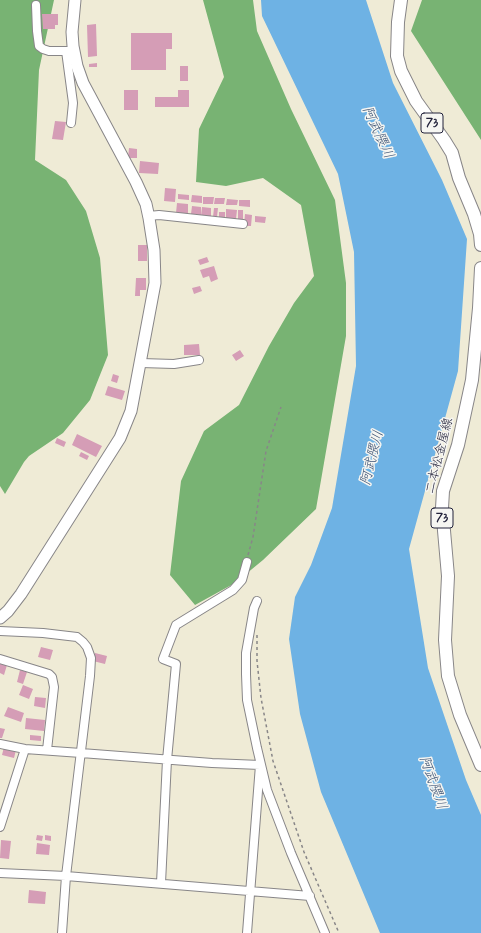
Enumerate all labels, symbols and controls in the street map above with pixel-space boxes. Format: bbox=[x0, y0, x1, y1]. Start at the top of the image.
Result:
water label: 阿武隈川 bbox=[358, 104, 396, 162]
road number: 73 bbox=[421, 113, 443, 133]
street label: 二本松金屋線 bbox=[423, 416, 457, 496]
water label: 阿武隈川 bbox=[358, 429, 388, 487]
road number: 73 bbox=[431, 508, 453, 528]
water label: 阿武隈川 bbox=[415, 754, 449, 812]

